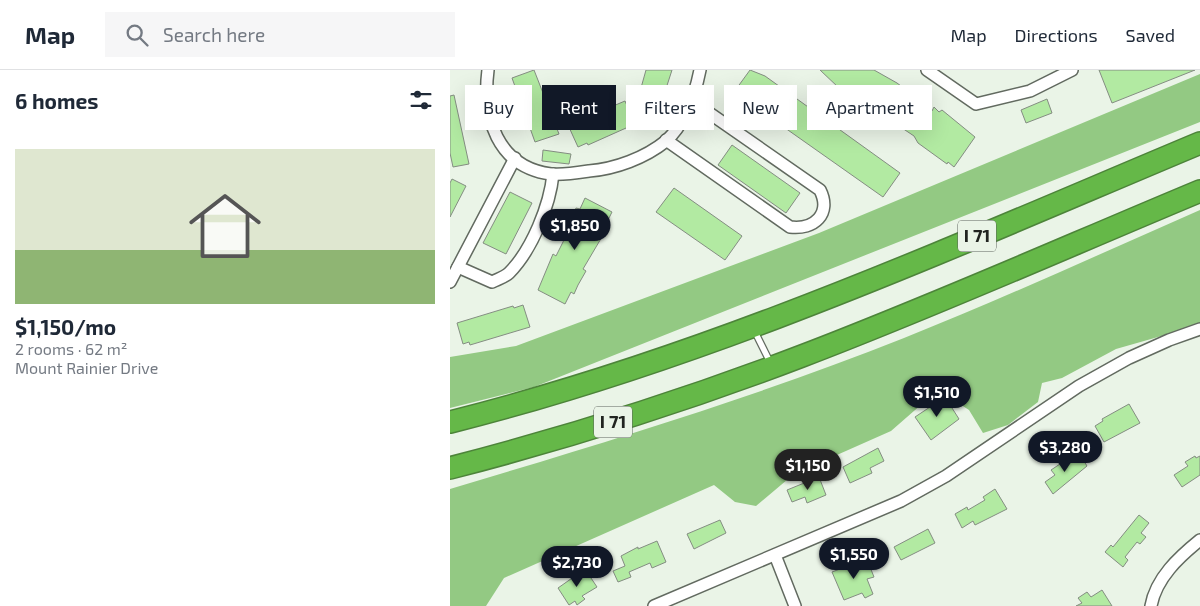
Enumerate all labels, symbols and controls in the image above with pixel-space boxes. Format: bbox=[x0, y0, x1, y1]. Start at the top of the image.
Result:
search box bbox=[105, 12, 455, 57]
text: Map bbox=[25, 20, 75, 49]
icon: search bbox=[123, 21, 151, 49]
text: Search here bbox=[163, 23, 265, 46]
text: Map bbox=[950, 24, 987, 46]
text: Directions bbox=[1015, 24, 1098, 46]
text: Saved bbox=[1126, 24, 1175, 46]
chip: Buy bbox=[465, 85, 532, 130]
chip: Rent bbox=[542, 85, 616, 130]
chip: Filters bbox=[626, 85, 714, 130]
chip: New bbox=[724, 85, 797, 130]
chip: Apartment bbox=[807, 85, 932, 130]
icon: filters bbox=[407, 86, 435, 114]
text: 6 homes bbox=[15, 88, 98, 113]
icon: home bbox=[180, 181, 270, 271]
pin: $1,850 bbox=[534, 208, 616, 251]
text: $1,850 bbox=[551, 215, 599, 234]
road number: I 71 bbox=[958, 220, 996, 252]
text: $1,150/mo bbox=[15, 314, 116, 339]
text: 2 rooms · 62 m² bbox=[15, 339, 127, 358]
text: Mount Rainier Drive bbox=[15, 358, 158, 377]
pin: $1,510 bbox=[896, 376, 978, 418]
text: $1,510 bbox=[914, 382, 960, 401]
road number: I 71 bbox=[594, 407, 632, 438]
pin: $3,280 bbox=[1024, 430, 1106, 473]
text: $3,280 bbox=[1039, 437, 1091, 456]
pin: $1,150 bbox=[767, 448, 849, 491]
text: $1,150 bbox=[785, 455, 831, 474]
pin: $1,550 bbox=[813, 538, 895, 580]
text: $1,550 bbox=[830, 544, 878, 563]
pin: $2,730 bbox=[536, 546, 618, 588]
text: $2,730 bbox=[552, 552, 602, 571]

